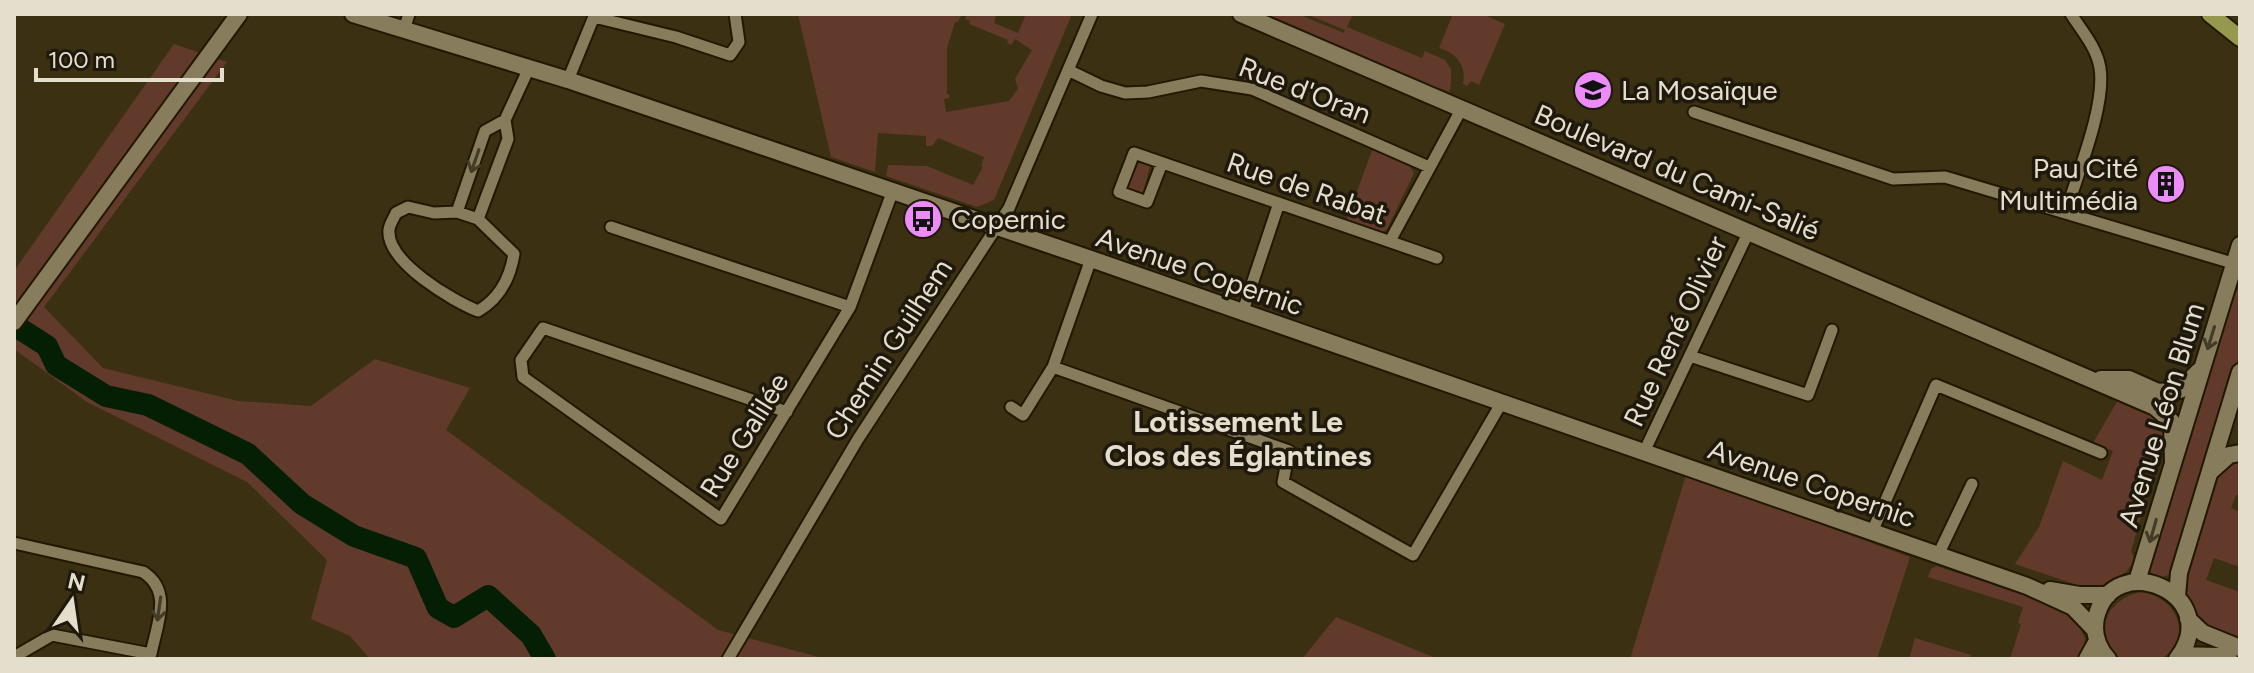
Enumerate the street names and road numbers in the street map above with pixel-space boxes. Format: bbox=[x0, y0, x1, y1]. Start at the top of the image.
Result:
street label: Rue d'Oran bbox=[1234, 49, 1376, 131]
street label: Boulevard du Cami-Salié bbox=[1529, 97, 1825, 247]
street label: Rue de Rabat bbox=[1222, 145, 1392, 231]
street label: Avenue Copernic bbox=[1092, 220, 1308, 322]
street label: Rue René Olivier bbox=[1616, 230, 1734, 432]
street label: Chemin Guilhem bbox=[817, 252, 959, 446]
street label: Avenue Léon Blum bbox=[2111, 299, 2211, 531]
street label: Rue Galilée bbox=[692, 366, 796, 504]
street label: Avenue Copernic bbox=[1704, 432, 1920, 534]

